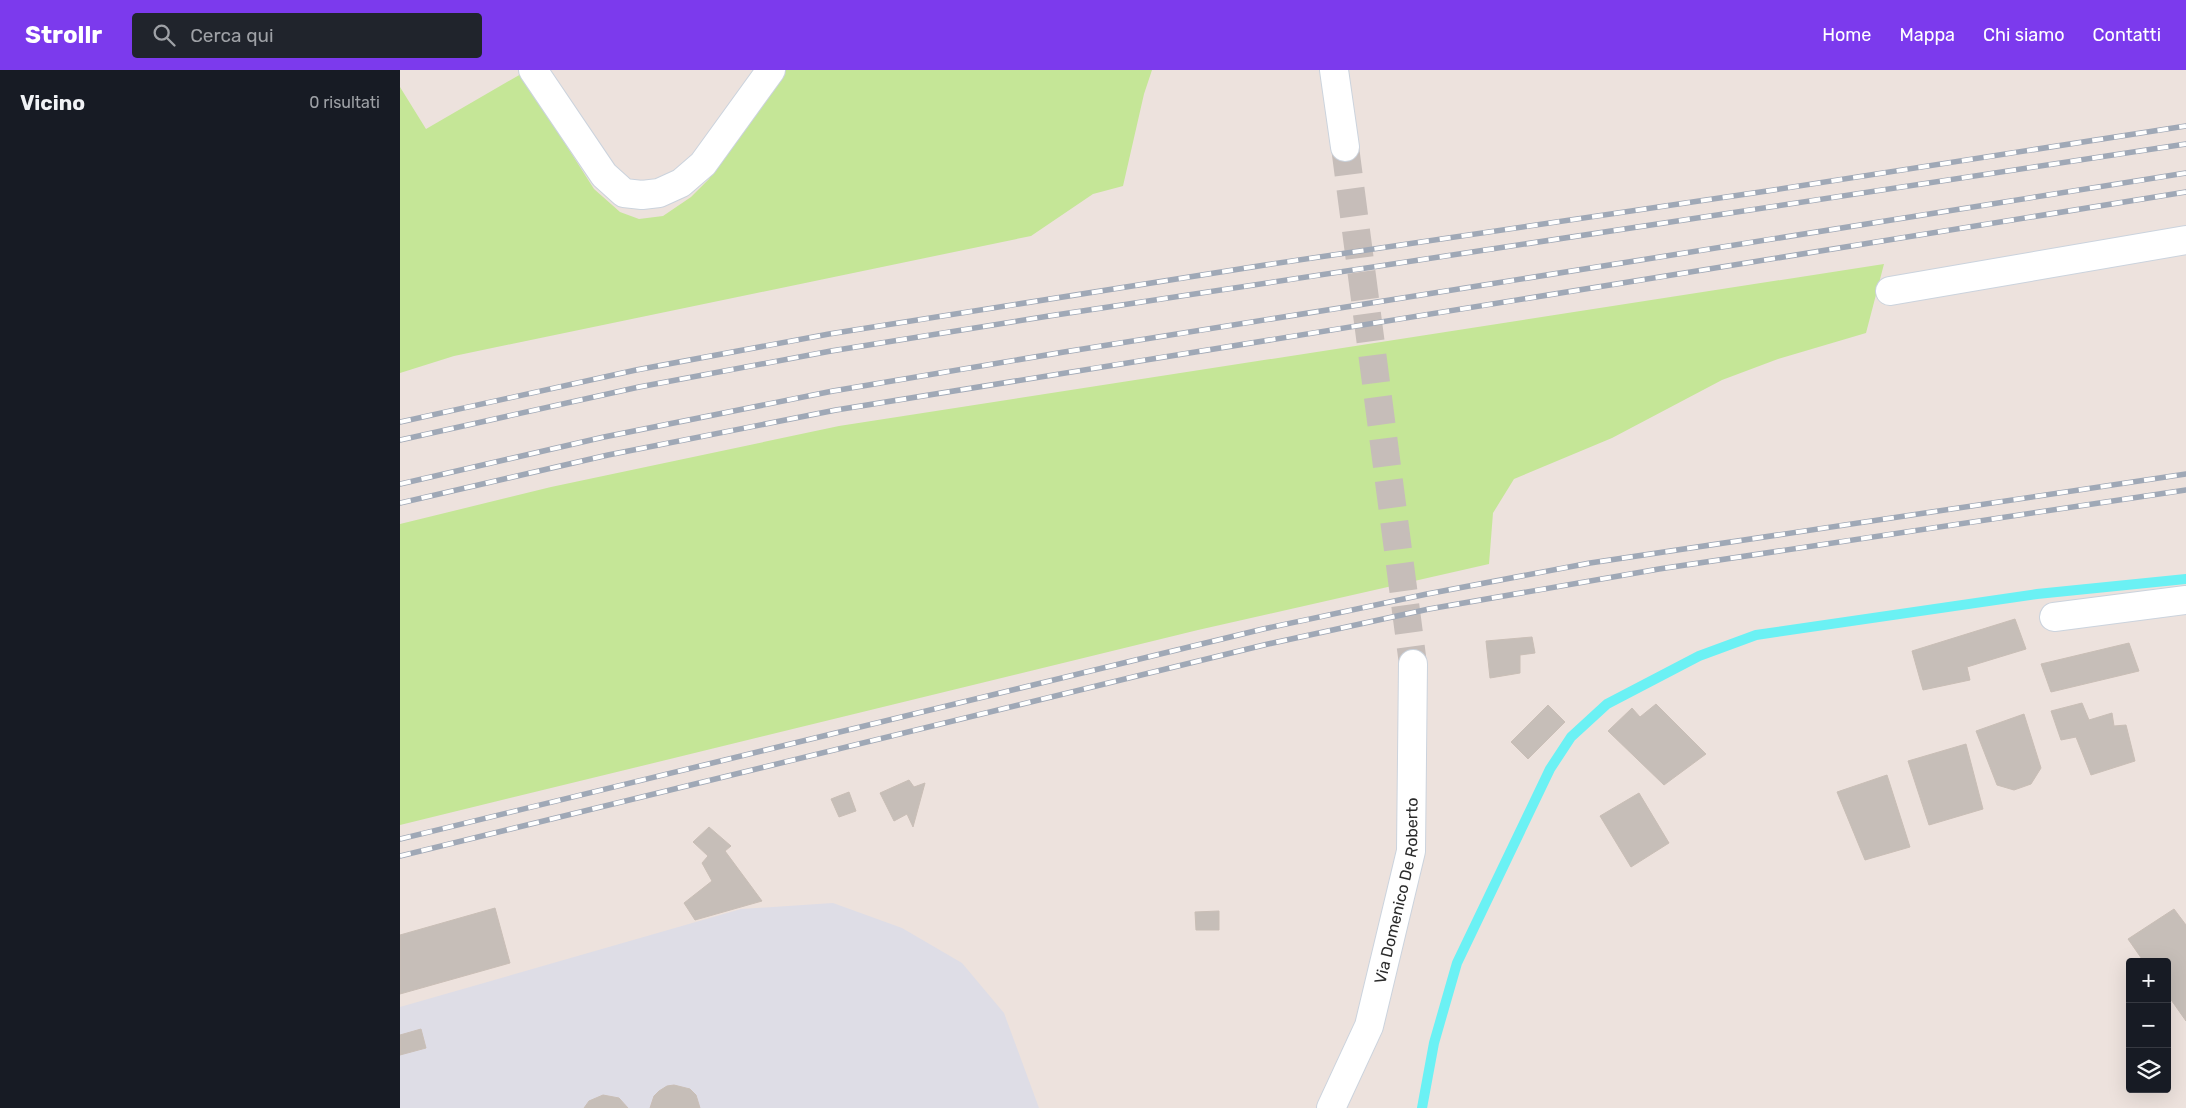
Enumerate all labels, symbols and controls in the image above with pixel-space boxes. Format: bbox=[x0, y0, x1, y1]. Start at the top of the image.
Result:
search box bbox=[132, 13, 482, 58]
text: Strollr bbox=[25, 21, 102, 49]
icon: search bbox=[150, 21, 178, 49]
text: Cerca qui bbox=[190, 24, 274, 47]
text: Home bbox=[1822, 24, 1871, 46]
text: Mappa bbox=[1899, 24, 1955, 46]
text: Chi siamo bbox=[1983, 24, 2065, 46]
text: Contatti bbox=[2093, 24, 2161, 46]
text: Vicino bbox=[20, 90, 85, 115]
text: 0 risultati bbox=[309, 93, 380, 112]
street label: Via Domenico De Roberto bbox=[1370, 797, 1421, 986]
map controls bbox=[2126, 958, 2171, 1093]
button: + bbox=[2126, 958, 2171, 1003]
button: − bbox=[2126, 1003, 2171, 1048]
button: layers bbox=[2126, 1048, 2171, 1093]

